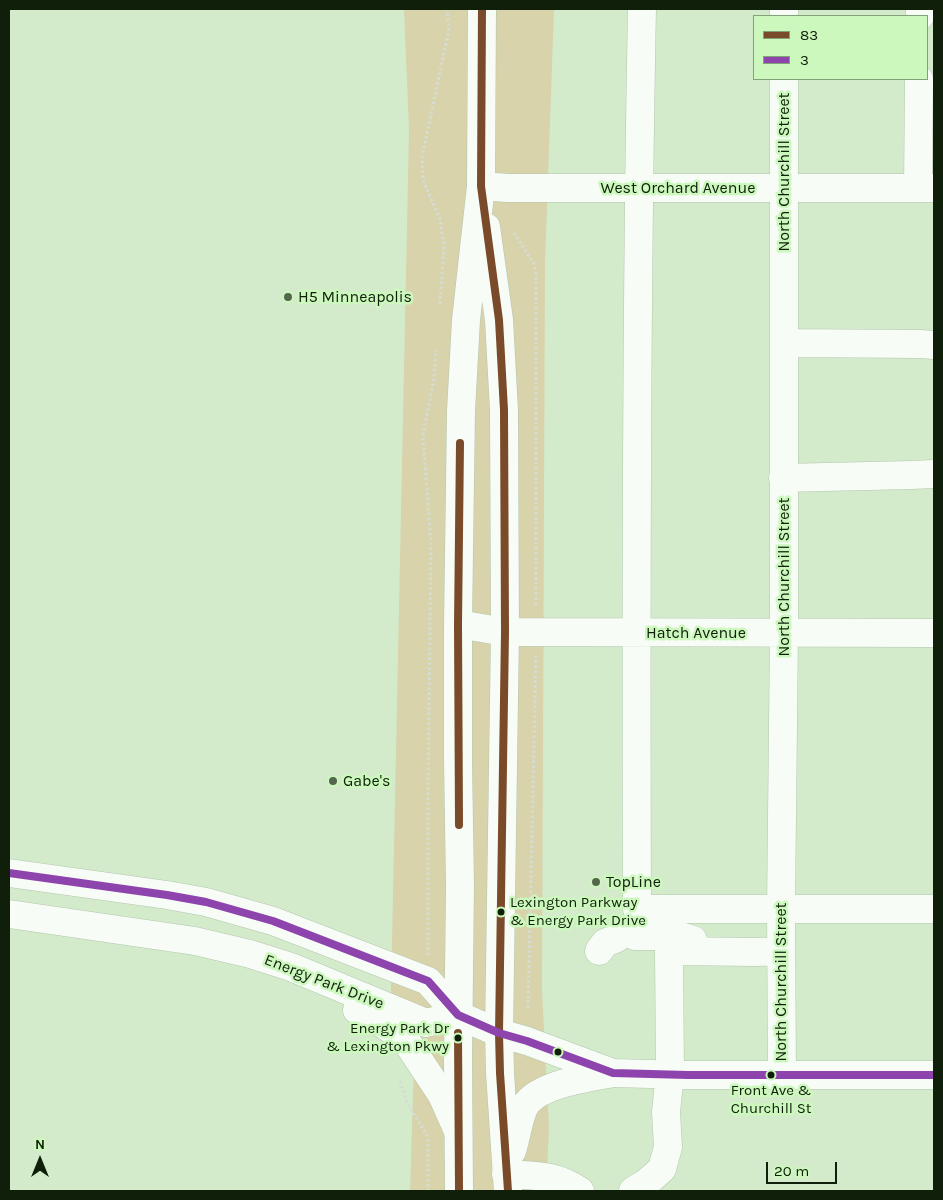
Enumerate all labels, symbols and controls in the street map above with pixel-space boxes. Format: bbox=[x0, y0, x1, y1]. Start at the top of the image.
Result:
legend bbox=[753, 15, 928, 80]
text: 83 bbox=[800, 26, 818, 44]
text: 3 bbox=[800, 51, 809, 69]
street label: North Churchill Street bbox=[774, 92, 794, 252]
street label: West Orchard Avenue bbox=[601, 178, 755, 198]
place label: H5 Minneapolis bbox=[298, 287, 412, 307]
marker: H5 Minneapolis bbox=[282, 291, 294, 303]
street label: North Churchill Street bbox=[774, 497, 794, 657]
street label: Hatch Avenue bbox=[646, 623, 746, 643]
place label: Gabe's bbox=[343, 771, 390, 791]
marker: Gabe's bbox=[327, 775, 339, 787]
place label: TopLine bbox=[606, 872, 661, 892]
marker: TopLine bbox=[590, 876, 602, 888]
place label: Lexington Parkway & Energy Park Drive bbox=[510, 894, 646, 929]
street label: North Churchill Street bbox=[771, 902, 791, 1062]
marker: Lexington Parkway & Energy Park Drive bbox=[496, 907, 506, 917]
street label: Energy Park Drive bbox=[261, 950, 387, 1014]
place label: Energy Park Dr & Lexington Pkwy bbox=[326, 1020, 449, 1055]
marker: Energy Park Dr & Lexington Pkwy bbox=[453, 1033, 463, 1043]
unlabelled marker bbox=[553, 1047, 563, 1057]
marker: Front Ave & Churchill St bbox=[766, 1070, 776, 1080]
place label: Front Ave & Churchill St bbox=[731, 1082, 811, 1117]
north arrow bbox=[15, 1135, 65, 1185]
text: N bbox=[35, 1136, 45, 1153]
scale bar bbox=[768, 1152, 839, 1184]
text: 20 m bbox=[774, 1162, 809, 1180]

